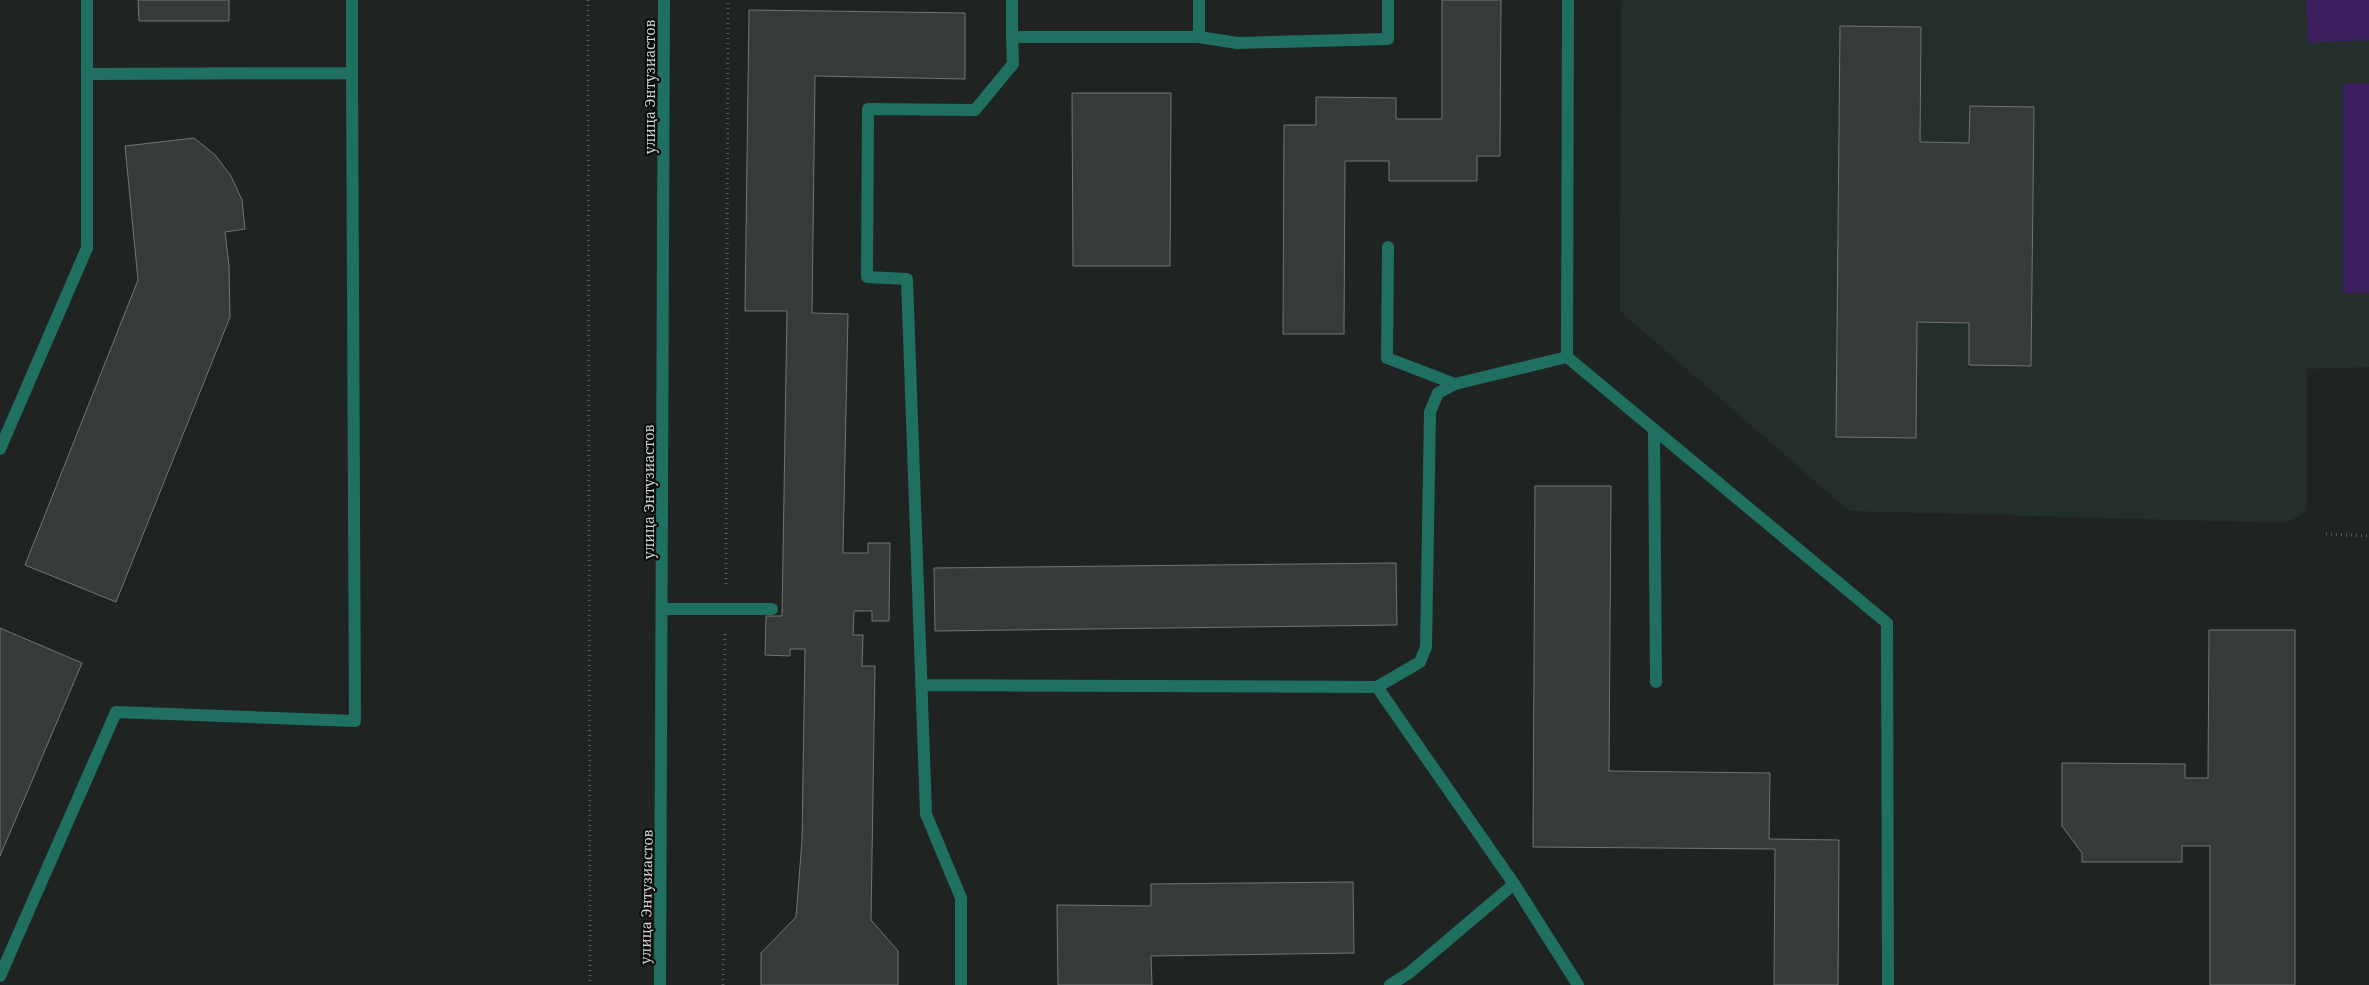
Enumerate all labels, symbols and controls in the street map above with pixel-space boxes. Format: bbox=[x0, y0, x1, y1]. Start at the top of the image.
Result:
street label: улица Энтузиастов bbox=[640, 19, 659, 154]
street label: улица Энтузиастов bbox=[639, 424, 658, 559]
street label: улица Энтузиастов bbox=[635, 829, 657, 964]

